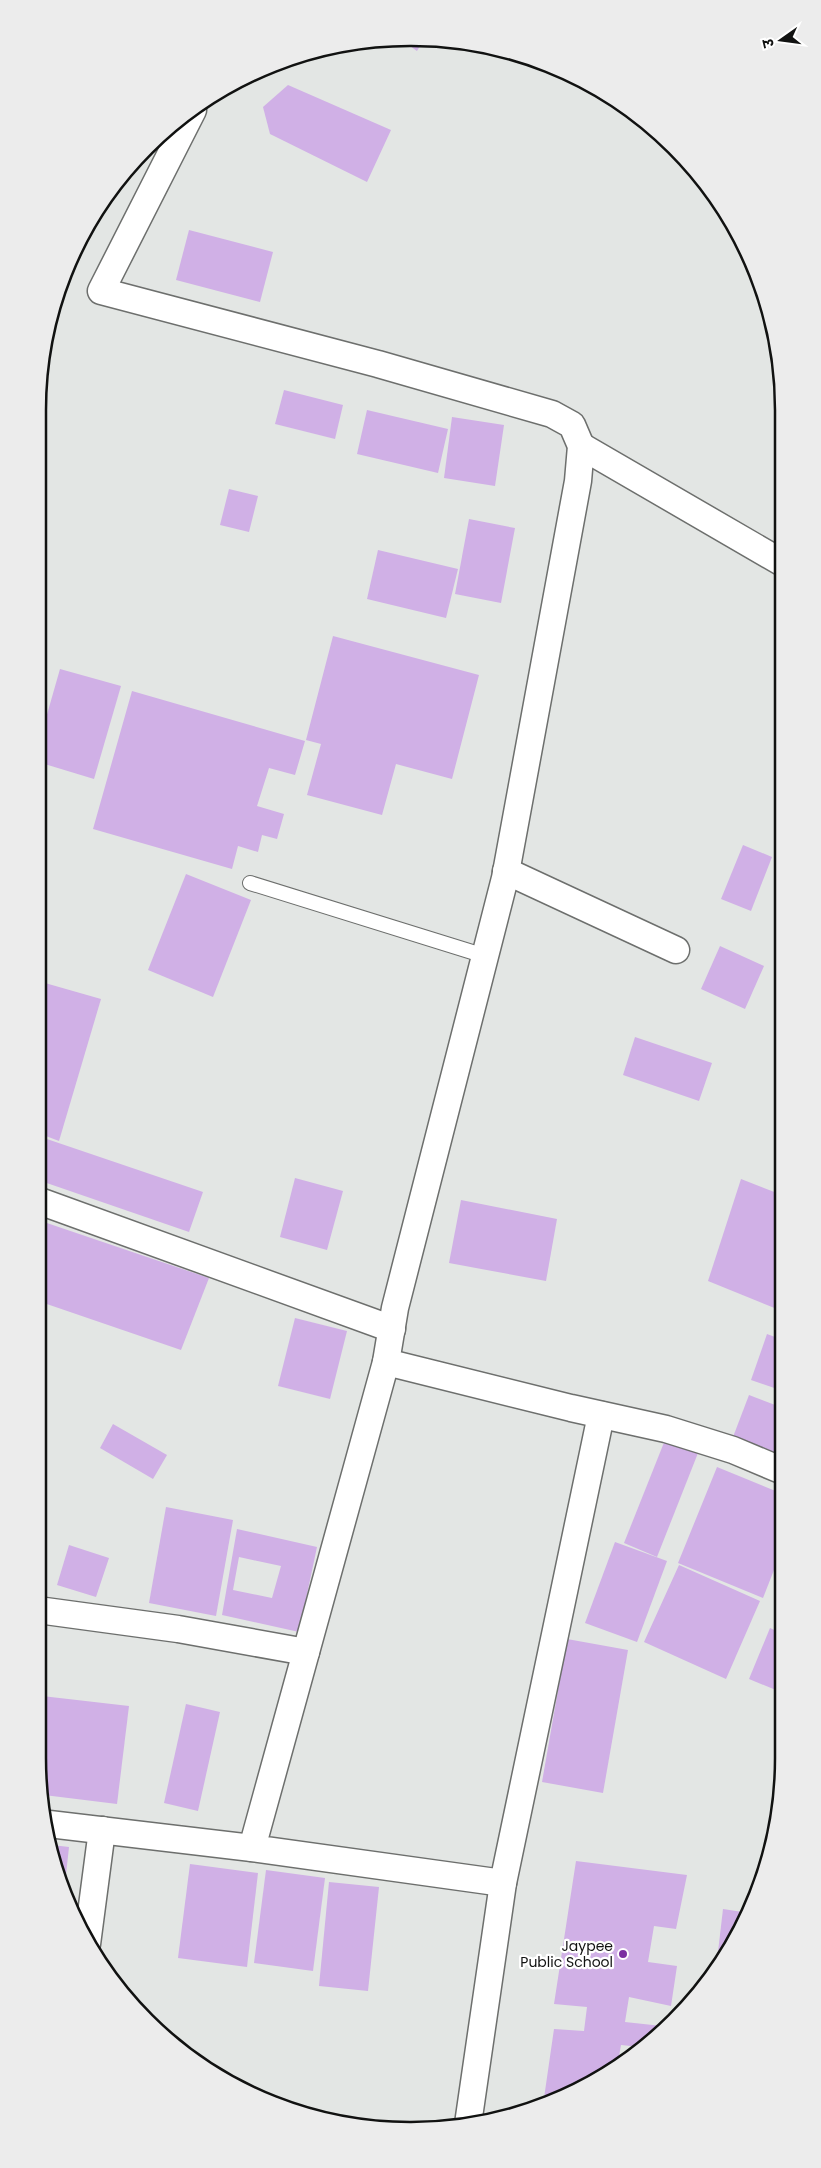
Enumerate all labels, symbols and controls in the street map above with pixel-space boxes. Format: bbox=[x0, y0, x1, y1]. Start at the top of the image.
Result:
north arrow bbox=[756, 15, 806, 65]
text: उ bbox=[757, 36, 779, 50]
place label: Jaypee Public School bbox=[520, 1936, 613, 1972]
marker: Jaypee Public School bbox=[617, 1948, 629, 1960]

